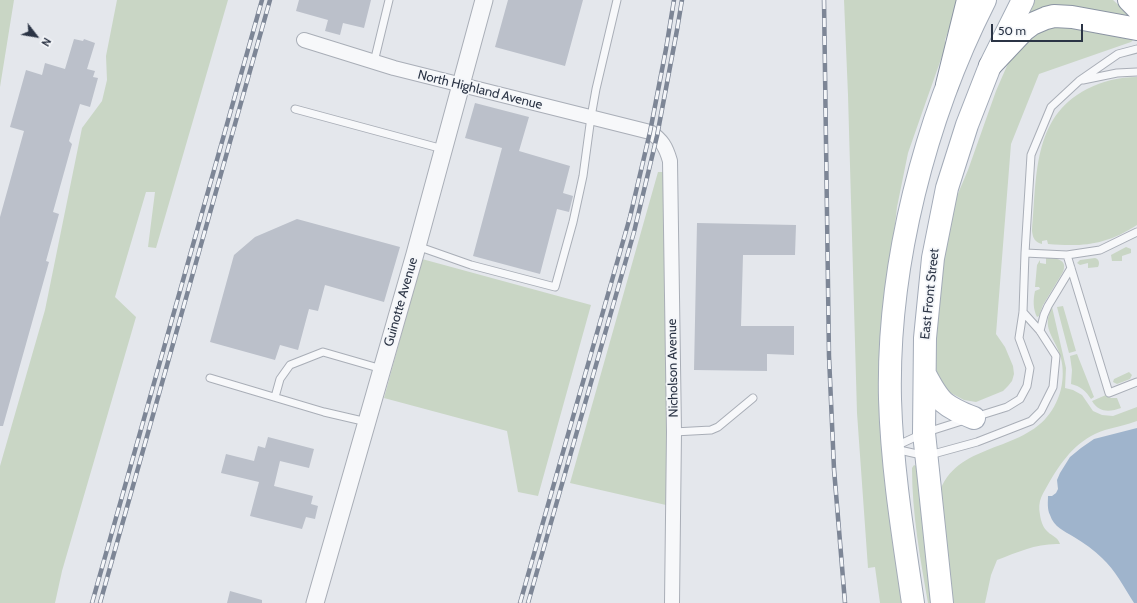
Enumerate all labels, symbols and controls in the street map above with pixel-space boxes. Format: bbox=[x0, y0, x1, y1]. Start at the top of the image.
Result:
north arrow bbox=[16, 16, 56, 56]
scale bar bbox=[993, 16, 1085, 42]
text: 50 m bbox=[998, 23, 1026, 38]
text: N bbox=[38, 35, 54, 49]
street label: North Highland Avenue bbox=[416, 67, 544, 113]
street label: East Front Street bbox=[917, 248, 943, 340]
street label: Guinotte Avenue bbox=[381, 256, 421, 348]
street label: Nicholson Avenue bbox=[664, 318, 682, 418]

